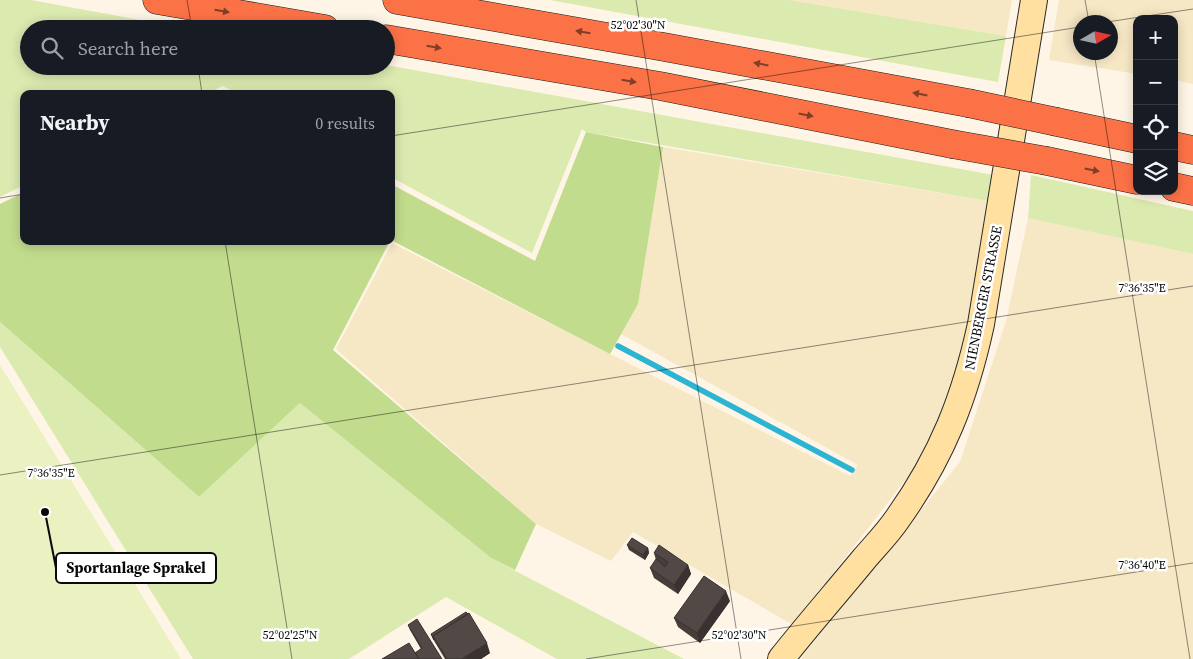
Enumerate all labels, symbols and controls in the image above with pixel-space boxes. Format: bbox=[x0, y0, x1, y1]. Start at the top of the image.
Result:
one-way arrow bbox=[215, 8, 231, 16]
north arrow bbox=[1073, 15, 1118, 60]
map controls bbox=[1133, 15, 1178, 195]
button: + bbox=[1133, 15, 1178, 60]
text: 52°02'30"N bbox=[610, 17, 666, 33]
search box bbox=[20, 20, 395, 75]
one-way arrow bbox=[575, 28, 591, 36]
icon: search bbox=[38, 34, 66, 62]
text: Search here bbox=[78, 35, 178, 61]
one-way arrow bbox=[427, 44, 443, 52]
one-way arrow bbox=[752, 60, 768, 68]
button: − bbox=[1133, 60, 1178, 105]
one-way arrow bbox=[621, 77, 637, 85]
one-way arrow bbox=[913, 90, 928, 98]
button: locate bbox=[1133, 105, 1178, 150]
text: Nearby bbox=[40, 108, 110, 137]
one-way arrow bbox=[798, 111, 813, 119]
text: 0 results bbox=[315, 112, 375, 134]
button: layers bbox=[1133, 150, 1178, 195]
one-way arrow bbox=[1085, 167, 1101, 175]
street label: NIENBERGER STRASSE bbox=[959, 224, 1007, 372]
text: 7°36'35"E bbox=[1118, 280, 1166, 296]
text: 7°36'35"E bbox=[27, 465, 75, 481]
callout: Sportanlage Sprakel bbox=[56, 553, 216, 583]
text: Sportanlage Sprakel bbox=[66, 557, 206, 578]
text: 7°36'40"E bbox=[1118, 557, 1166, 573]
text: 52°02'25"N bbox=[262, 627, 318, 643]
text: 52°02'30"N bbox=[711, 627, 767, 643]

